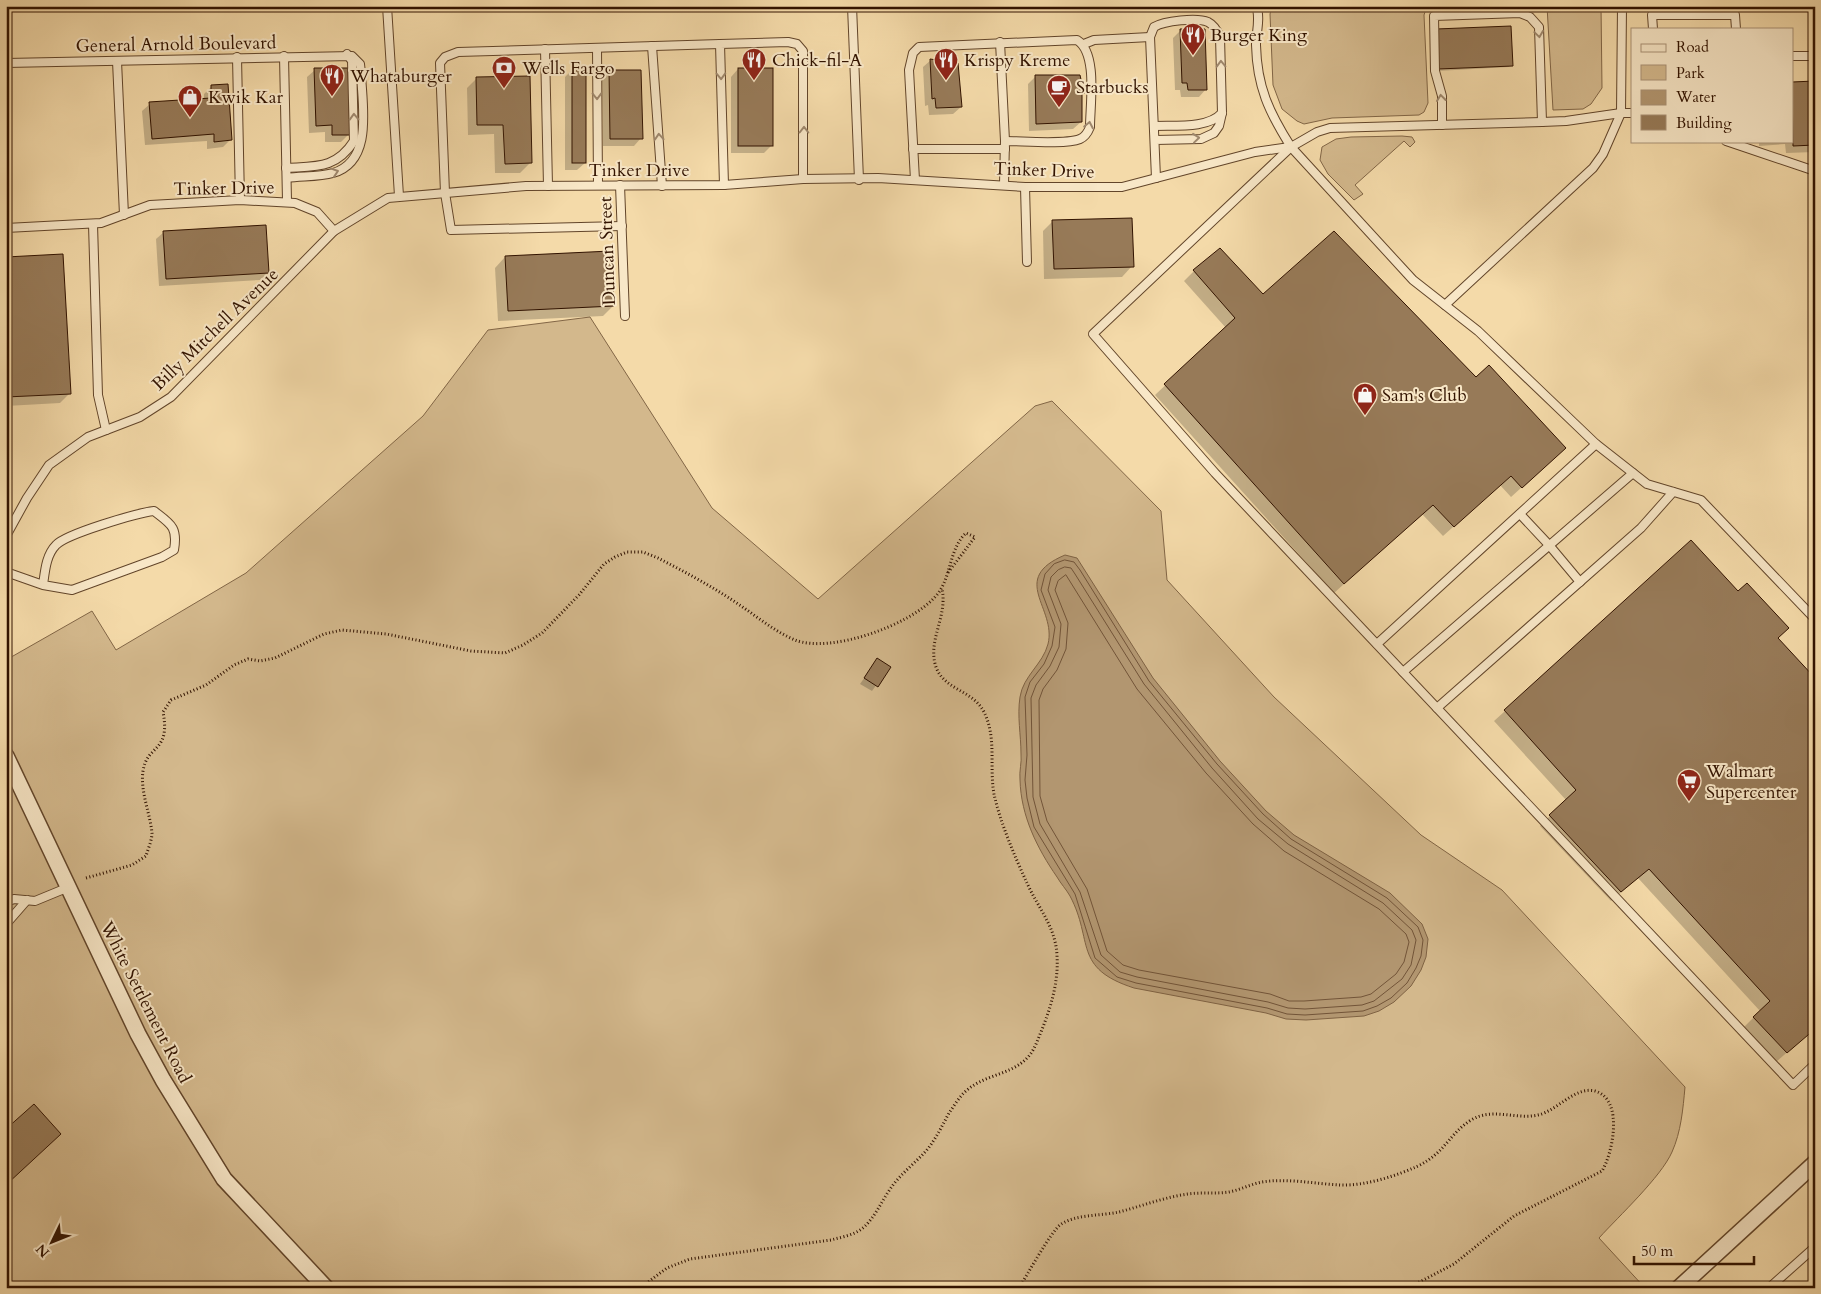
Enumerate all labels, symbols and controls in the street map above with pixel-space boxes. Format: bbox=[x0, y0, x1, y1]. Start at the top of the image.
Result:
restaurant icon: Burger King bbox=[1180, 22, 1206, 56]
place label: Burger King bbox=[1210, 23, 1308, 48]
legend bbox=[1631, 28, 1794, 142]
street label: General Arnold Boulevard bbox=[76, 30, 277, 59]
one-way arrow bbox=[1533, 30, 1544, 38]
text: Road bbox=[1676, 37, 1709, 57]
restaurant icon: Chick-fil-A bbox=[741, 47, 767, 81]
restaurant icon: Krispy Kreme bbox=[933, 47, 959, 81]
place label: Chick-fil-A bbox=[772, 48, 862, 73]
place label: Krispy Kreme bbox=[964, 48, 1071, 73]
bank icon: Wells Fargo bbox=[491, 55, 517, 89]
place label: Wells Fargo bbox=[521, 56, 615, 81]
one-way arrow bbox=[1215, 60, 1226, 68]
restaurant icon: Whataburger bbox=[319, 63, 345, 97]
text: Park bbox=[1676, 63, 1705, 83]
place label: Whataburger bbox=[349, 64, 452, 89]
one-way arrow bbox=[716, 72, 726, 80]
cafe icon: Starbucks bbox=[1046, 74, 1072, 108]
place label: Starbucks bbox=[1076, 75, 1148, 100]
shop icon: Kwik Kar bbox=[177, 84, 203, 118]
place label: Kwik Kar bbox=[208, 85, 284, 110]
text: Water bbox=[1675, 87, 1717, 107]
one-way arrow bbox=[592, 93, 602, 101]
one-way arrow bbox=[1436, 93, 1447, 101]
one-way arrow bbox=[349, 113, 359, 121]
text: Building bbox=[1676, 113, 1732, 133]
one-way arrow bbox=[1083, 121, 1093, 129]
one-way arrow bbox=[799, 126, 809, 134]
one-way arrow bbox=[653, 133, 664, 141]
one-way arrow bbox=[1192, 133, 1200, 144]
street label: Tinker Drive bbox=[993, 156, 1095, 185]
street label: Tinker Drive bbox=[588, 158, 690, 183]
one-way arrow bbox=[330, 167, 339, 177]
street label: Tinker Drive bbox=[173, 175, 275, 202]
street label: Duncan Street bbox=[593, 196, 622, 306]
street label: Billy Mitchell Avenue bbox=[147, 262, 284, 396]
shop icon: Sam's Club bbox=[1352, 382, 1378, 416]
place label: Sam's Club bbox=[1382, 383, 1467, 408]
place label: Walmart Supercenter bbox=[1705, 759, 1797, 805]
supermarket icon: Walmart Supercenter bbox=[1676, 768, 1702, 802]
street label: White Settlement Road bbox=[93, 916, 197, 1088]
north arrow bbox=[28, 1216, 78, 1266]
scale bar bbox=[1634, 1234, 1754, 1266]
text: N bbox=[32, 1240, 54, 1261]
text: 50 m bbox=[1641, 1241, 1673, 1261]

